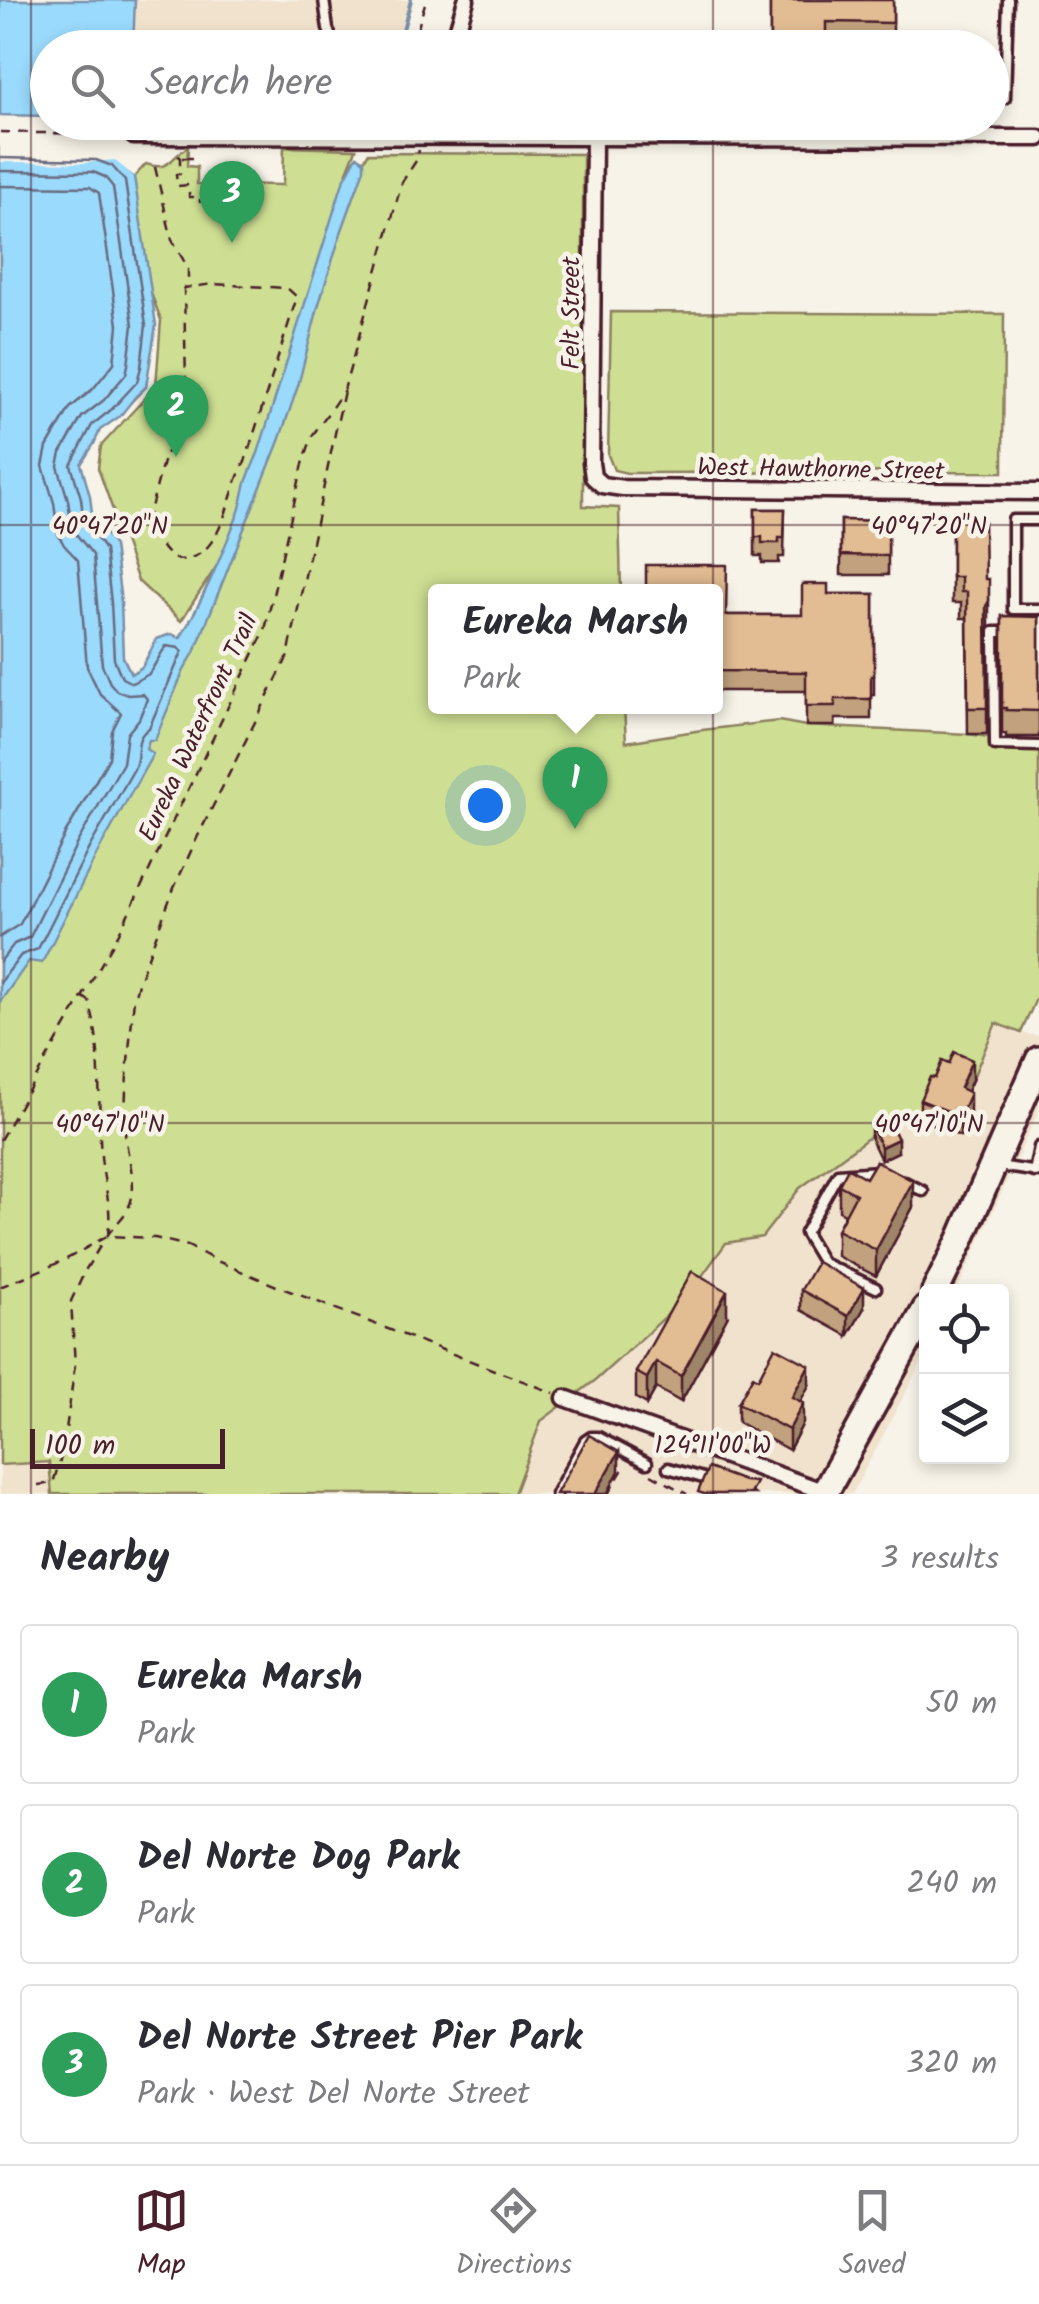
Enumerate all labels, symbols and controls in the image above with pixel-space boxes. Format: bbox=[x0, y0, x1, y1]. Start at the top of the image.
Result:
search box bbox=[30, 30, 1009, 140]
text: Search here bbox=[145, 55, 332, 115]
icon: search bbox=[65, 58, 120, 113]
pin: 3 bbox=[200, 160, 264, 243]
street label: Felt Street bbox=[552, 256, 592, 370]
pin: 2 bbox=[144, 374, 208, 457]
street label: West Hawthorne Street bbox=[697, 448, 945, 492]
text: 40°47'20"N bbox=[52, 507, 168, 547]
text: 40°47'20"N bbox=[871, 507, 987, 547]
popup bbox=[428, 584, 723, 714]
text: Eureka Marsh bbox=[463, 594, 688, 654]
street label: Eureka Waterfront Trail bbox=[128, 607, 269, 849]
text: Park bbox=[463, 654, 521, 705]
pin: 1 bbox=[542, 746, 608, 829]
your location bbox=[460, 780, 511, 831]
text: 40°47'10"N bbox=[55, 1105, 165, 1145]
text: 40°47'10"N bbox=[874, 1105, 984, 1145]
map controls bbox=[919, 1284, 1009, 1464]
button: locate bbox=[919, 1284, 1009, 1374]
button: layers bbox=[919, 1374, 1009, 1464]
scale bar bbox=[30, 1424, 225, 1468]
text: 100 m bbox=[45, 1424, 115, 1469]
text: 124°11'00"W bbox=[655, 1426, 771, 1466]
text: Nearby bbox=[40, 1526, 169, 1593]
text: 3 results bbox=[880, 1534, 999, 1585]
text: Eureka Marsh bbox=[137, 1649, 362, 1709]
text: 1 bbox=[70, 1679, 79, 1730]
text: 50 m bbox=[926, 1679, 997, 1730]
text: Park bbox=[137, 1709, 195, 1760]
text: Del Norte Dog Park bbox=[137, 1829, 459, 1889]
text: 2 bbox=[65, 1859, 84, 1910]
text: 240 m bbox=[906, 1859, 997, 1910]
text: Park bbox=[137, 1889, 195, 1940]
text: Del Norte Street Pier Park bbox=[137, 2009, 582, 2069]
text: 3 bbox=[66, 2039, 83, 2090]
text: 320 m bbox=[906, 2039, 997, 2090]
text: Park · West Del Norte Street bbox=[137, 2069, 530, 2120]
tab: Map bbox=[134, 2183, 189, 2288]
tab: Directions bbox=[456, 2183, 572, 2288]
tab: Saved bbox=[839, 2183, 905, 2288]

